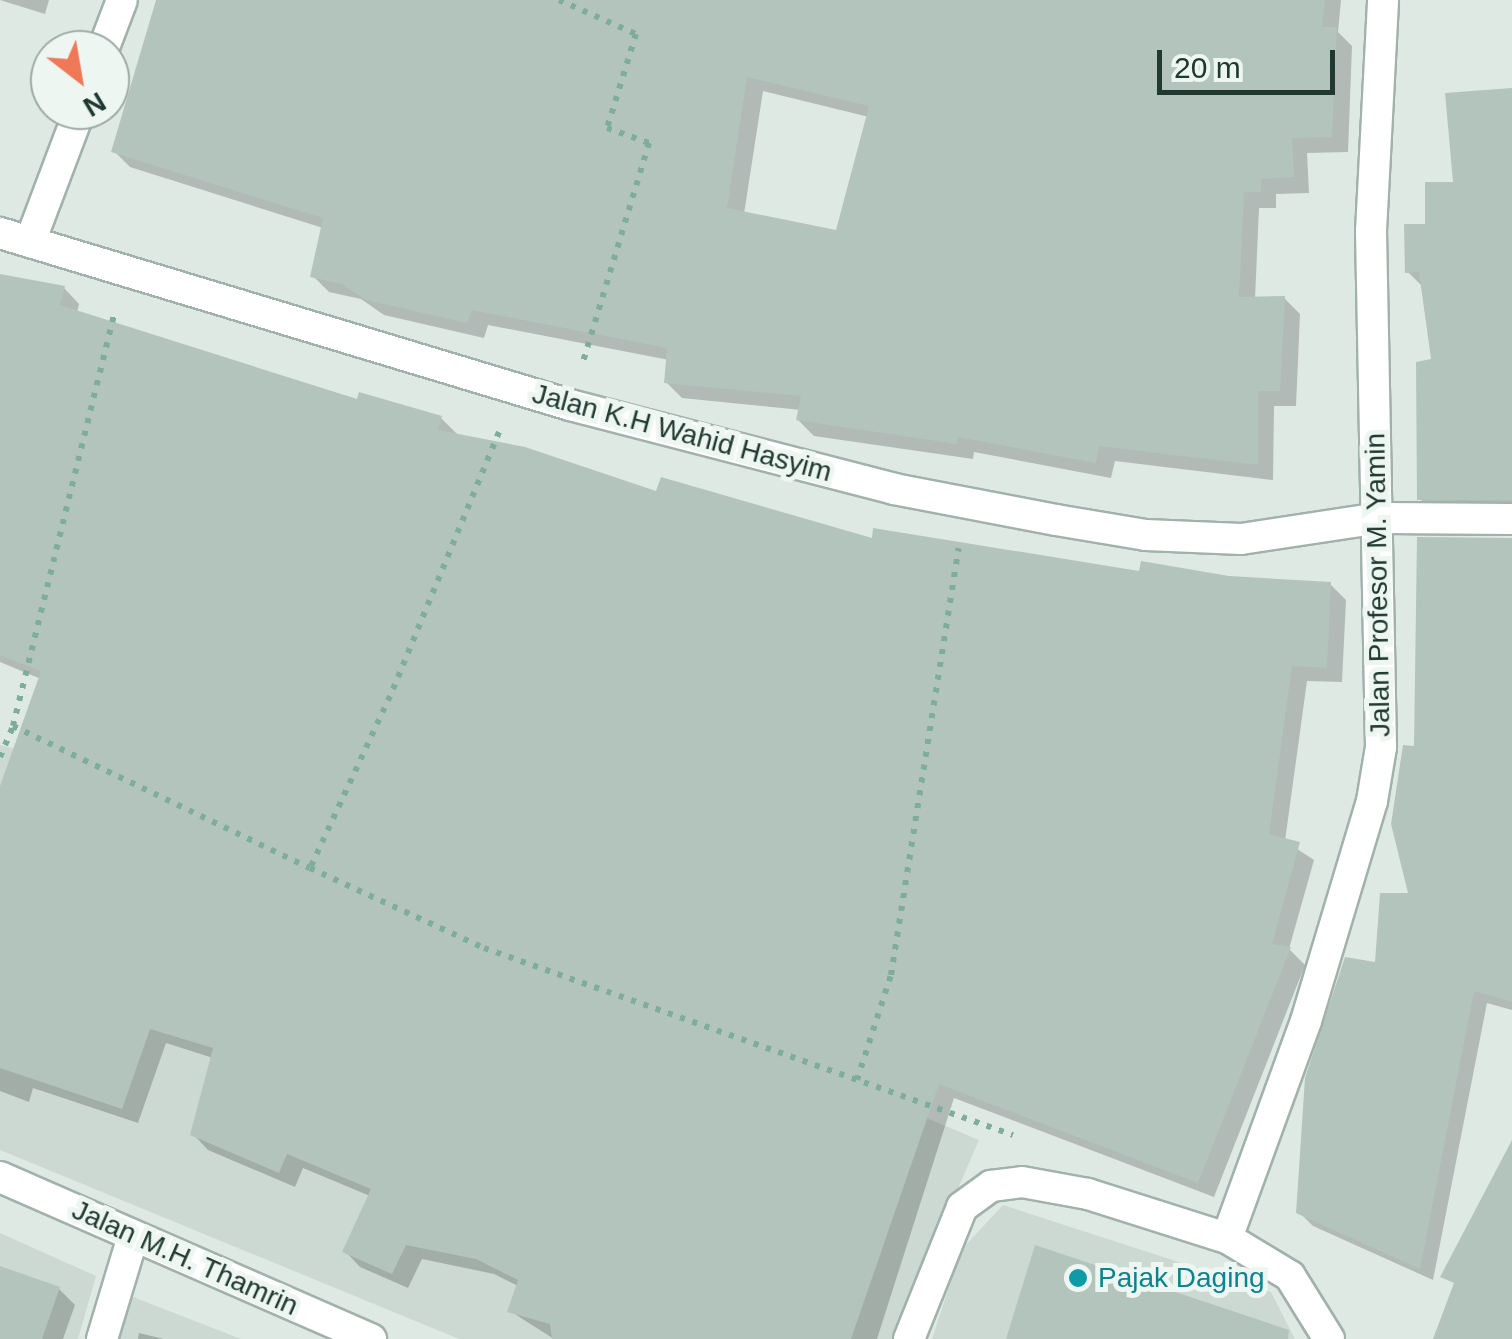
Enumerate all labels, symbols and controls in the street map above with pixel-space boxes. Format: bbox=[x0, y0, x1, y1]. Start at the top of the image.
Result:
north arrow bbox=[30, 30, 130, 130]
scale bar bbox=[1162, 30, 1340, 92]
text: 20 m bbox=[1174, 51, 1241, 84]
text: N bbox=[78, 86, 111, 123]
street label: Jalan K.H Wahid Hasyim bbox=[529, 377, 835, 489]
street label: Jalan Profesor M. Yamin bbox=[1359, 432, 1397, 738]
street label: Jalan M.H. Thamrin bbox=[67, 1193, 303, 1323]
place label: Pajak Daging bbox=[1098, 1261, 1265, 1295]
marker: Pajak Daging bbox=[1067, 1267, 1089, 1289]

